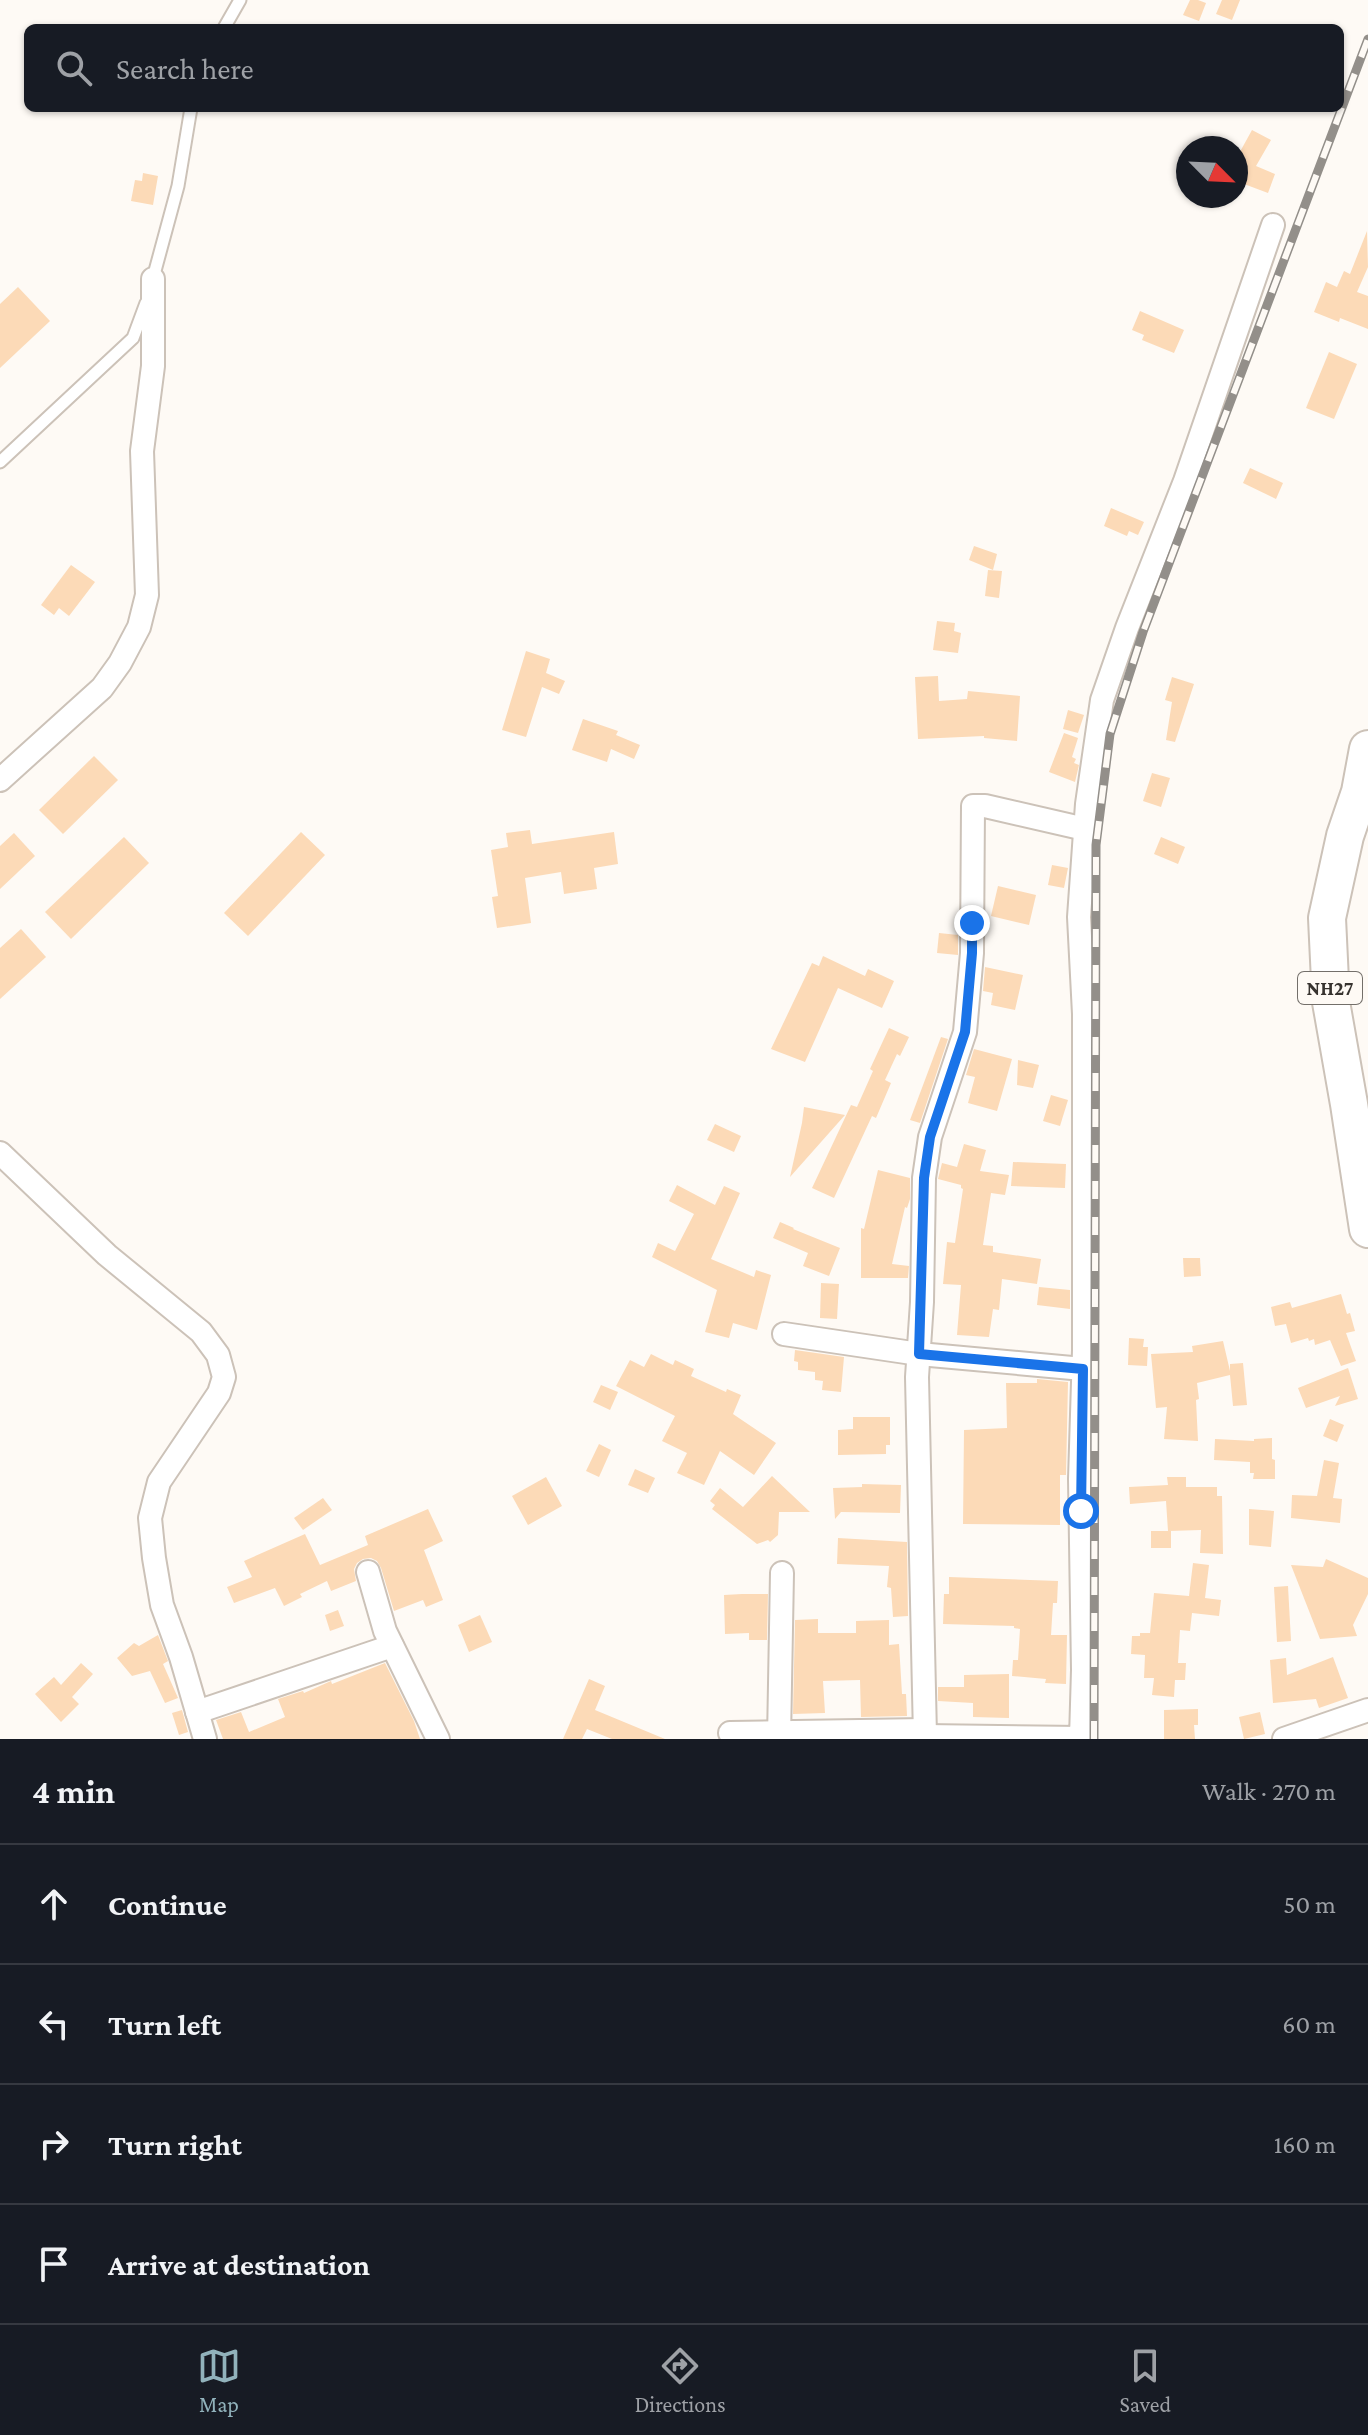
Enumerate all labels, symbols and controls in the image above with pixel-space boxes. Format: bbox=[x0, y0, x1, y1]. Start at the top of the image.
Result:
search box bbox=[24, 24, 1344, 112]
icon: search bbox=[52, 46, 96, 90]
text: Search here bbox=[116, 52, 254, 85]
north arrow bbox=[1176, 136, 1248, 208]
route end bbox=[954, 905, 990, 941]
road number: NH27 bbox=[1298, 972, 1362, 1004]
route start bbox=[1063, 1493, 1099, 1529]
text: 4 min bbox=[32, 1773, 115, 1810]
text: Walk · 270 m bbox=[1202, 1777, 1336, 1806]
icon: ahead bbox=[32, 1882, 76, 1926]
text: Continue bbox=[108, 1888, 227, 1921]
text: 50 m bbox=[1283, 1890, 1336, 1919]
icon: left bbox=[32, 2002, 76, 2046]
text: Turn left bbox=[108, 2008, 221, 2041]
text: 60 m bbox=[1282, 2010, 1336, 2039]
icon: right bbox=[32, 2122, 76, 2166]
text: Turn right bbox=[108, 2128, 242, 2161]
text: 160 m bbox=[1274, 2130, 1336, 2159]
icon: arrive bbox=[32, 2242, 76, 2286]
text: Arrive at destination bbox=[108, 2248, 370, 2281]
tab: Map bbox=[197, 2344, 241, 2417]
tab: Directions bbox=[635, 2344, 726, 2417]
tab: Saved bbox=[1120, 2344, 1171, 2417]

